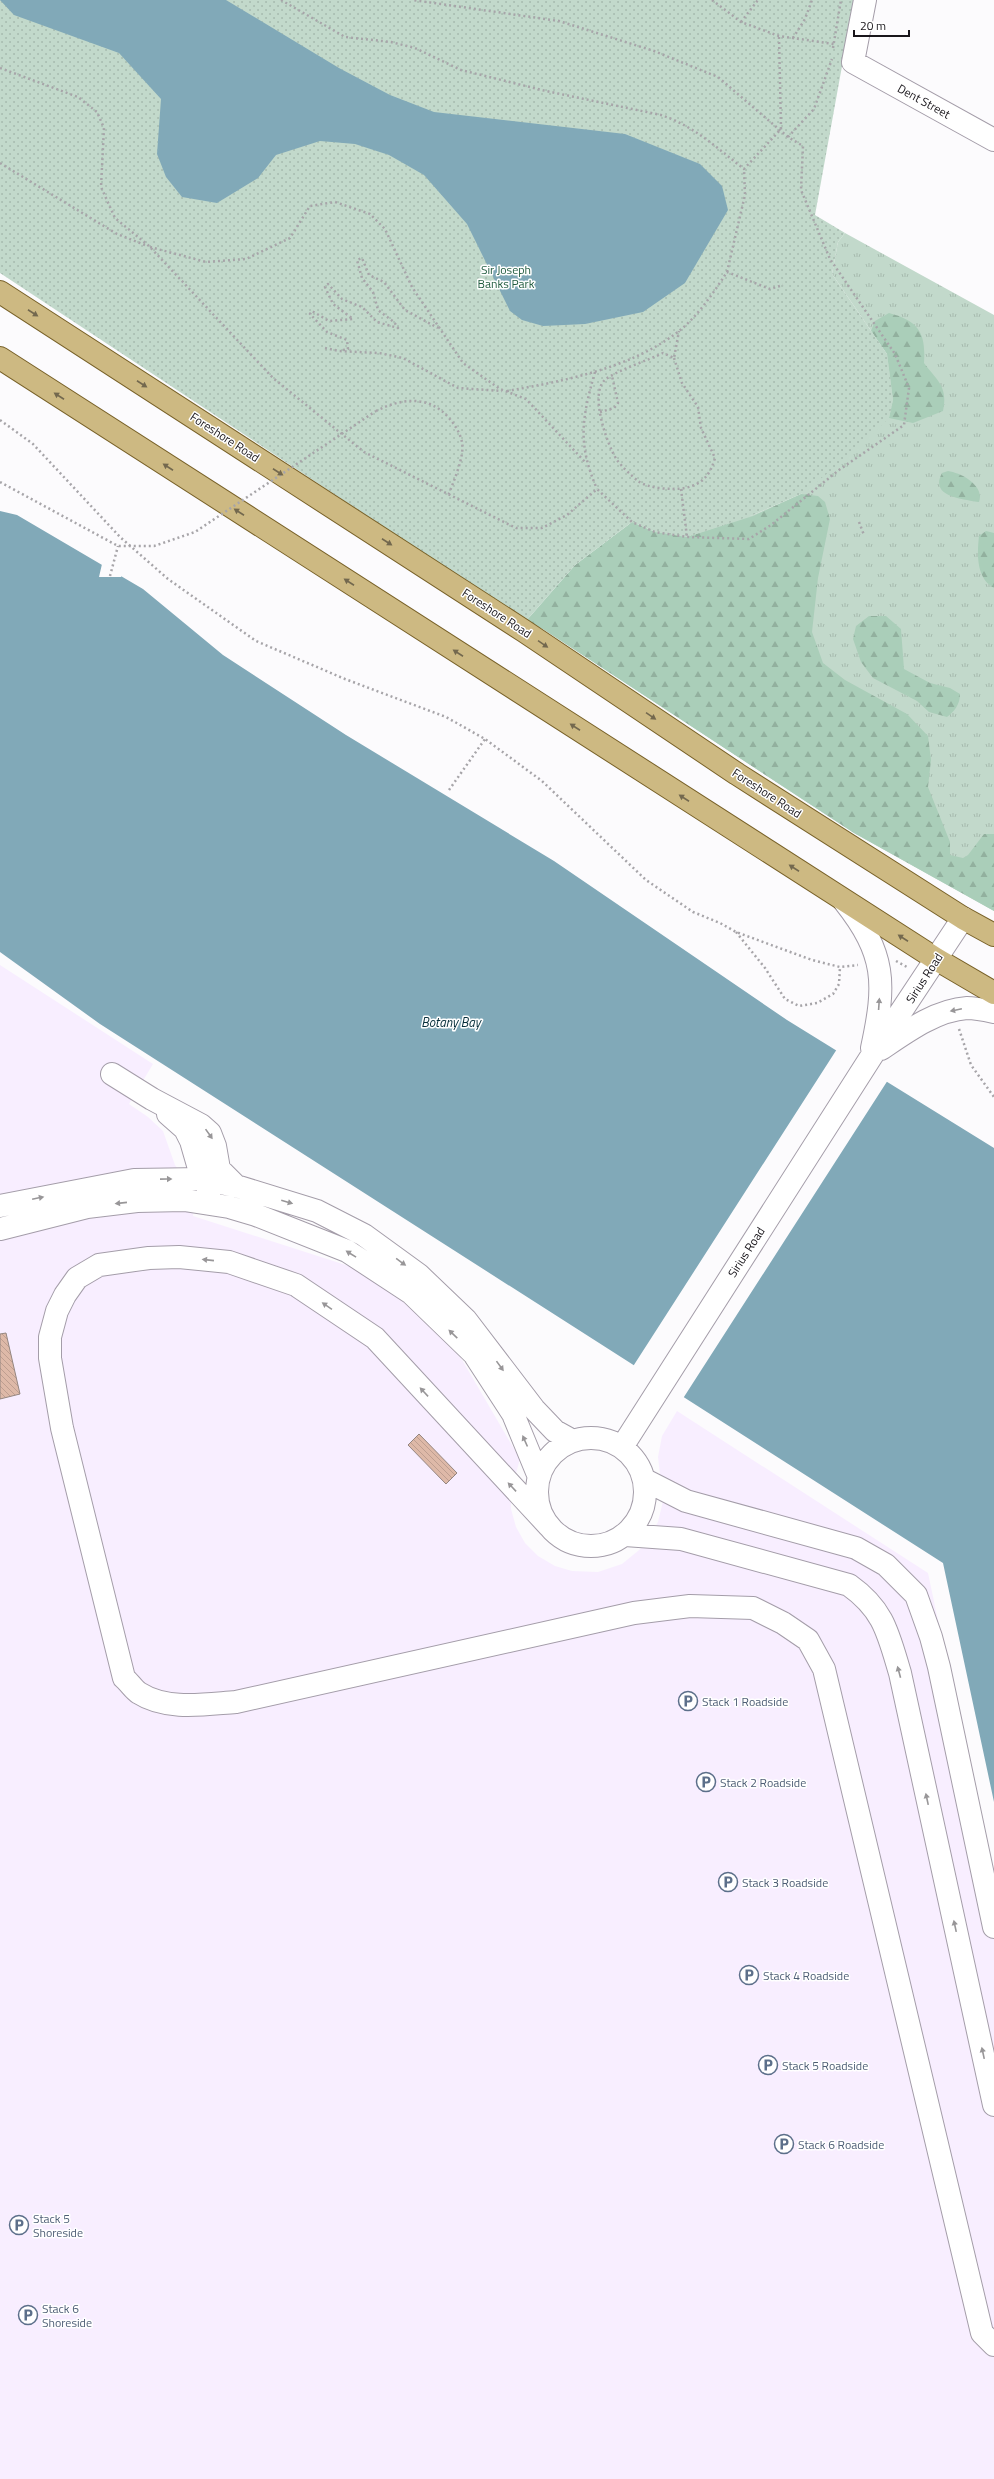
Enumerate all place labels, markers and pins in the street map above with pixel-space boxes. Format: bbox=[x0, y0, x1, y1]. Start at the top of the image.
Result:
parking icon: Stack 1 Roadside bbox=[677, 1690, 699, 1712]
place label: Stack 1 Roadside bbox=[702, 1692, 788, 1711]
parking icon: Stack 2 Roadside bbox=[695, 1771, 717, 1793]
place label: Stack 2 Roadside bbox=[720, 1773, 806, 1792]
parking icon: Stack 3 Roadside bbox=[717, 1871, 739, 1893]
place label: Stack 3 Roadside bbox=[742, 1873, 828, 1892]
parking icon: Stack 4 Roadside bbox=[738, 1964, 760, 1986]
place label: Stack 4 Roadside bbox=[763, 1966, 849, 1985]
parking icon: Stack 5 Roadside bbox=[757, 2054, 779, 2076]
place label: Stack 5 Roadside bbox=[782, 2056, 868, 2075]
parking icon: Stack 6 Roadside bbox=[773, 2133, 795, 2155]
place label: Stack 6 Roadside bbox=[798, 2135, 884, 2154]
place label: Stack 5 Shoreside bbox=[33, 2209, 83, 2242]
parking icon: Stack 5 Shoreside bbox=[8, 2214, 30, 2236]
place label: Stack 6 Shoreside bbox=[42, 2299, 92, 2332]
parking icon: Stack 6 Shoreside bbox=[17, 2304, 39, 2326]

